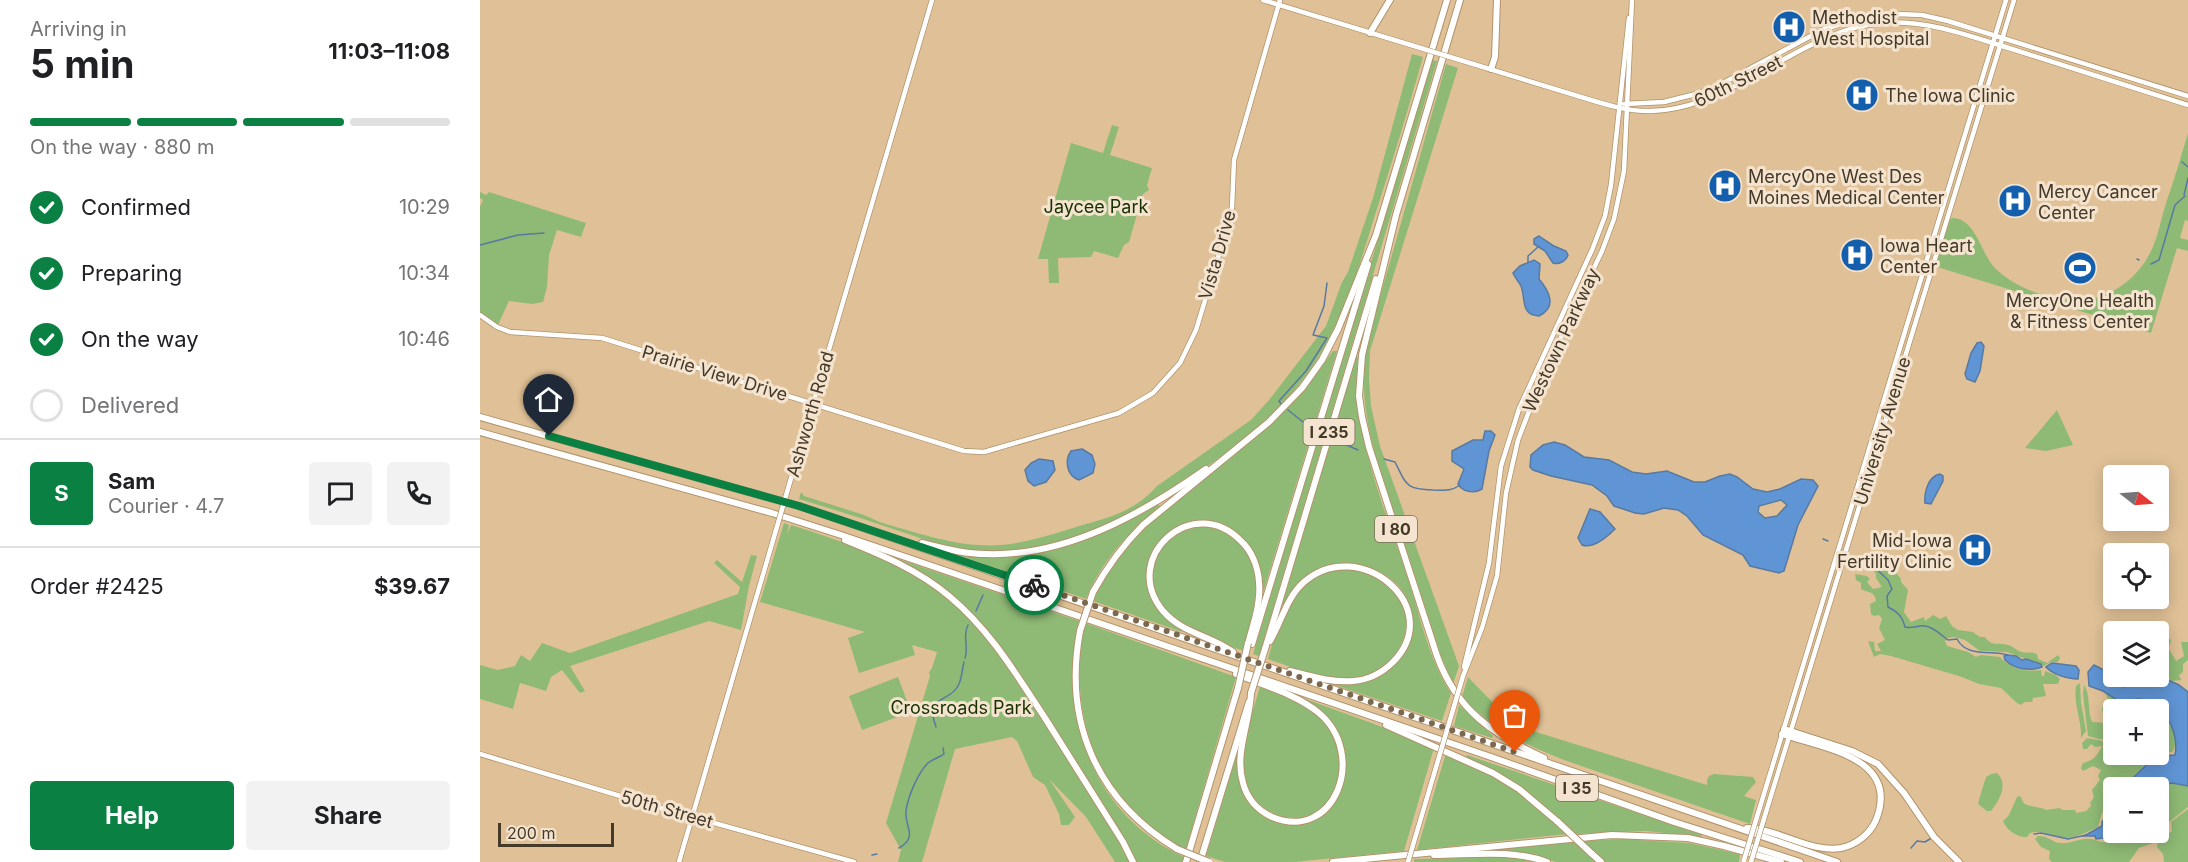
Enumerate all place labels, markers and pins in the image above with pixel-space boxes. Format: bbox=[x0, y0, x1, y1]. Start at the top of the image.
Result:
place label: Methodist West Hospital bbox=[1812, 7, 1929, 49]
hospital icon: Methodist West Hospital bbox=[1771, 9, 1807, 45]
hospital icon: The Iowa Clinic bbox=[1844, 77, 1880, 113]
place label: The Iowa Clinic bbox=[1885, 85, 2015, 106]
place label: MercyOne West Des Moines Medical Center bbox=[1748, 166, 1945, 208]
hospital icon: MercyOne West Des Moines Medical Center bbox=[1707, 168, 1743, 204]
place label: Mercy Cancer Center bbox=[2038, 181, 2158, 223]
hospital icon: Mercy Cancer Center bbox=[1997, 183, 2033, 219]
place label: Iowa Heart Center bbox=[1880, 235, 1972, 277]
hospital icon: Iowa Heart Center bbox=[1839, 237, 1875, 273]
sports icon: MercyOne Health & Fitness Center bbox=[2062, 250, 2098, 286]
place label: MercyOne Health & Fitness Center bbox=[2006, 290, 2154, 332]
pin bbox=[523, 374, 574, 436]
place label: Mid-Iowa Fertility Clinic bbox=[1837, 530, 1952, 572]
hospital icon: Mid-Iowa Fertility Clinic bbox=[1957, 532, 1993, 568]
pin bbox=[1489, 690, 1540, 752]

